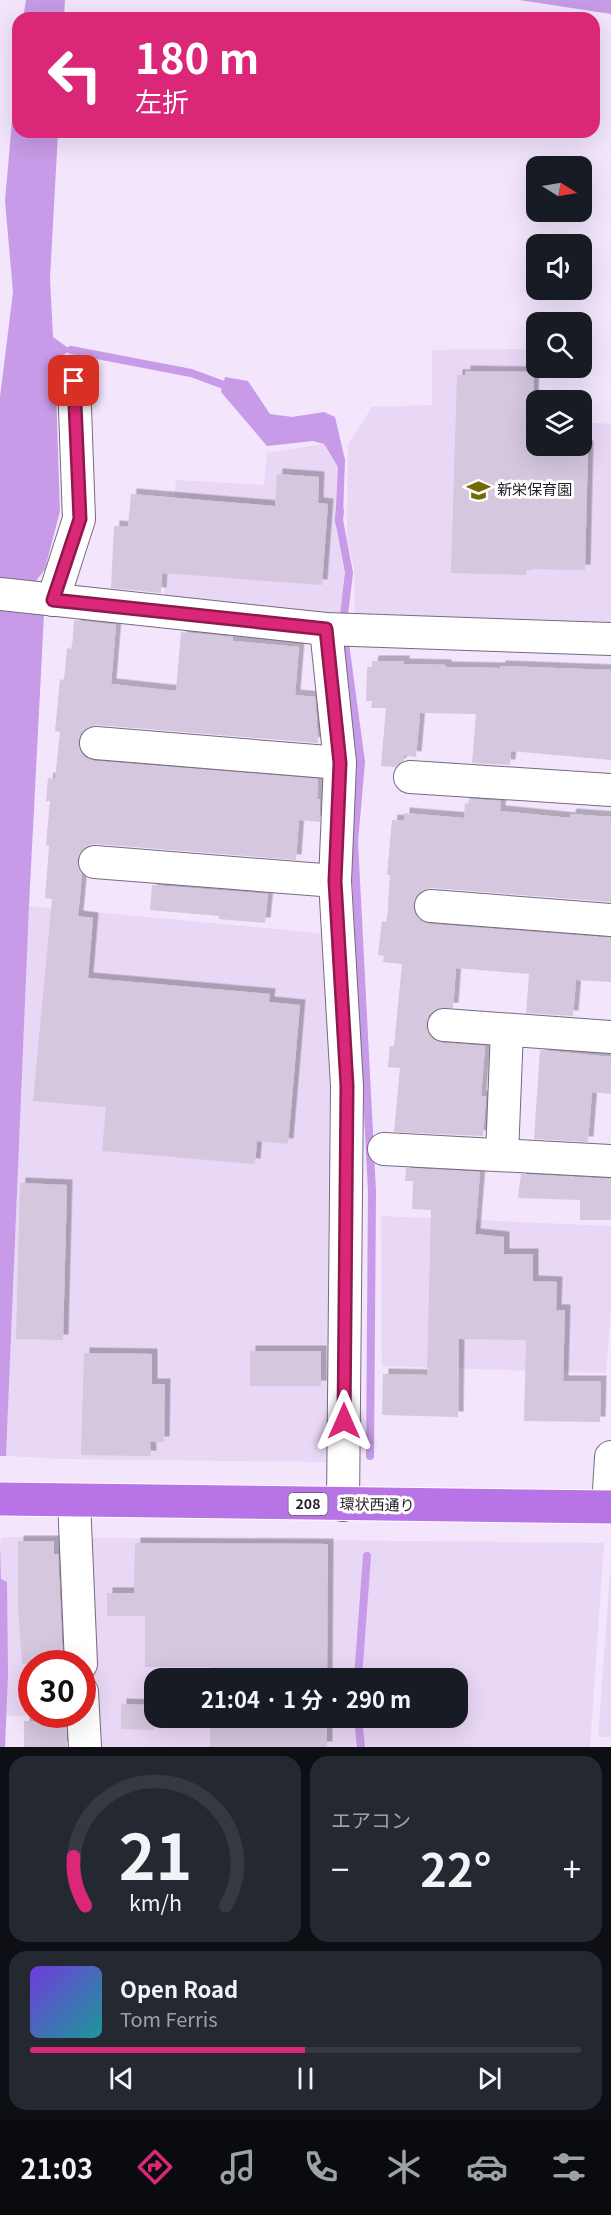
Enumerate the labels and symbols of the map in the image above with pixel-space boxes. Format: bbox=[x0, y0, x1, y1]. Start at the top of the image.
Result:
north arrow bbox=[526, 156, 592, 222]
pin bbox=[48, 355, 99, 406]
school or university icon: 新栄保育園 bbox=[466, 477, 492, 503]
place label: 新栄保育園 bbox=[497, 478, 572, 499]
position arrow bbox=[312, 1389, 376, 1453]
street label: 環状西通り bbox=[339, 1492, 415, 1515]
road number: 208 bbox=[288, 1493, 328, 1515]
speed limit sign: 30 bbox=[18, 1650, 96, 1728]

